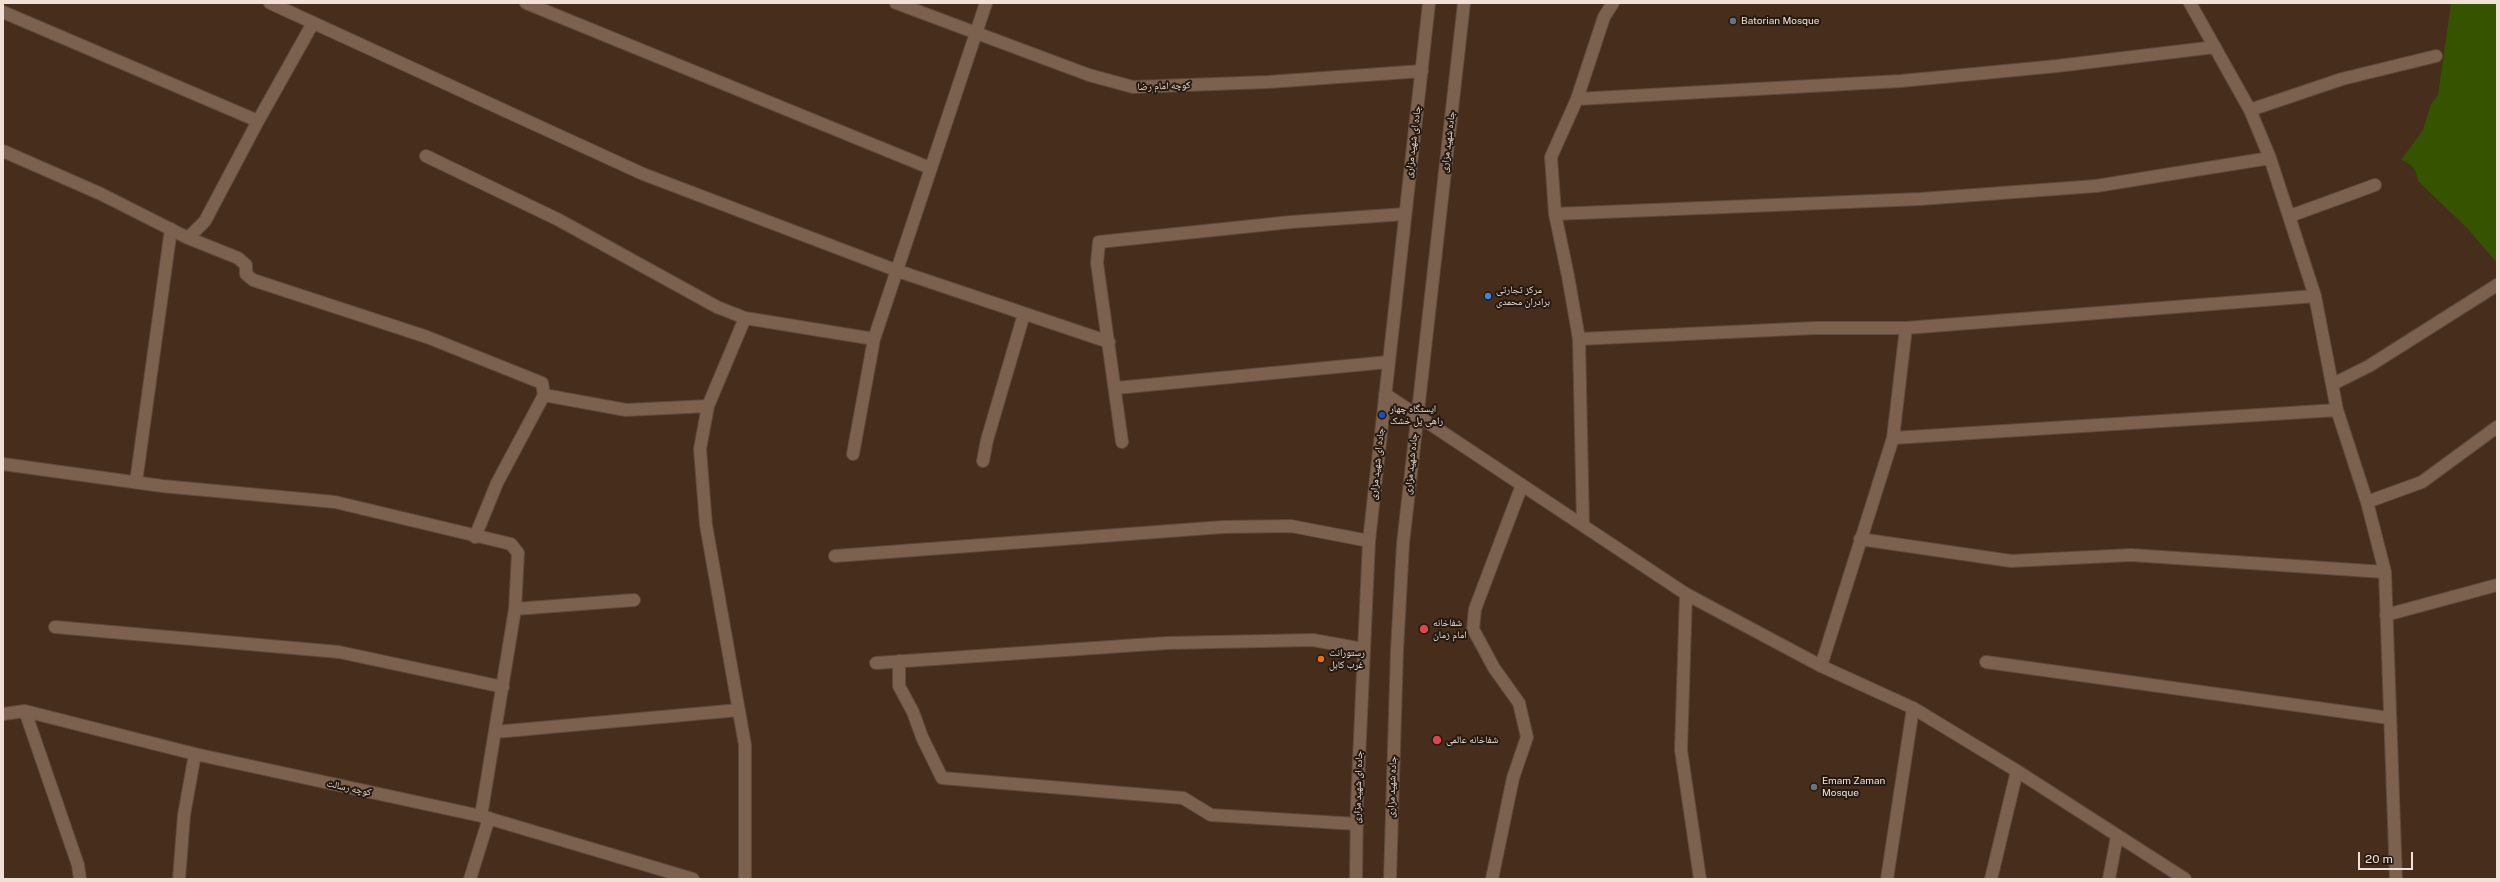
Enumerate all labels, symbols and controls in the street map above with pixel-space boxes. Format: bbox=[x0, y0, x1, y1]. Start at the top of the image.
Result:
place label: Batorian Mosque bbox=[1741, 15, 1819, 27]
marker: Batorian Mosque bbox=[1728, 16, 1738, 26]
street label: کوچه امام رضا bbox=[1137, 79, 1191, 93]
street label: جاده ای شهید مزاری bbox=[1403, 105, 1423, 179]
street label: جاده شهید مزاری bbox=[1438, 111, 1458, 173]
place label: مرکز تجارتی برادران محمدی bbox=[1496, 284, 1550, 308]
marker: مرکز تجارتی برادران محمدی bbox=[1483, 291, 1493, 301]
place label: ایستگاه چهار راهی پل خشک bbox=[1390, 403, 1443, 426]
marker: ایستگاه چهار راهی پل خشک bbox=[1377, 410, 1387, 420]
street label: جاده ای شهید مزاری bbox=[1367, 427, 1387, 501]
street label: جاده شهید مزاری bbox=[1402, 433, 1420, 495]
place label: شفاخانه امام زمان bbox=[1433, 617, 1467, 640]
marker: شفاخانه امام زمان bbox=[1418, 623, 1430, 635]
place label: رستورانت غرب کابل bbox=[1329, 647, 1365, 670]
marker: رستورانت غرب کابل bbox=[1316, 654, 1326, 664]
marker: شفاخانه عالمی bbox=[1431, 734, 1443, 746]
place label: شفاخانه عالمی bbox=[1446, 734, 1498, 746]
street label: جاده ای شهید مزاری bbox=[1351, 750, 1365, 824]
street label: جاده شهید مزاری bbox=[1385, 756, 1399, 818]
place label: Emam Zaman Mosque bbox=[1822, 775, 1885, 798]
street label: کوچه رسالت bbox=[326, 777, 372, 799]
marker: Emam Zaman Mosque bbox=[1809, 782, 1819, 792]
scale bar bbox=[2360, 844, 2415, 870]
text: 20 m bbox=[2365, 852, 2393, 866]

